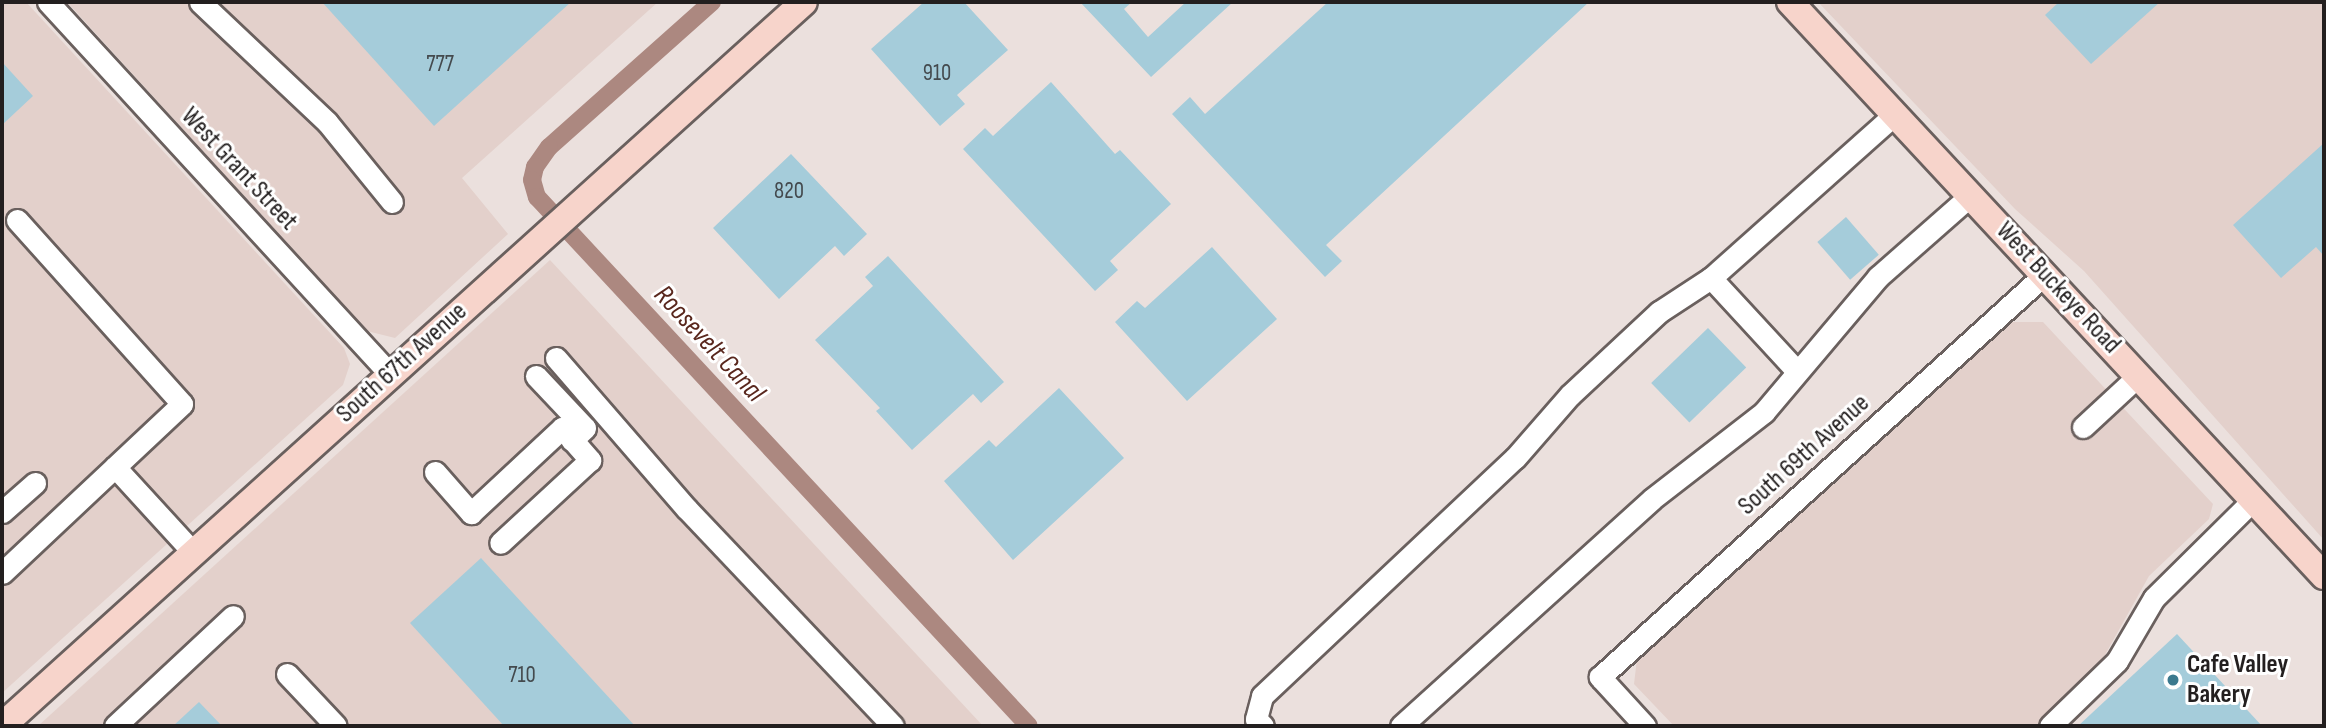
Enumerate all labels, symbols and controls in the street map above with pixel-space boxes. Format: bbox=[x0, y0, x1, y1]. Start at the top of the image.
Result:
house number: 777 bbox=[426, 50, 454, 78]
house number: 910 bbox=[923, 59, 951, 87]
street label: West Grant Street bbox=[174, 101, 304, 237]
house number: 820 bbox=[774, 177, 804, 205]
street label: West Buckeye Road bbox=[1989, 216, 2127, 360]
water label: Roosevelt Canal bbox=[646, 279, 772, 409]
street label: South 67th Avenue bbox=[330, 296, 474, 430]
street label: South 69th Avenue bbox=[1732, 388, 1876, 522]
place label: Cafe Valley Bakery bbox=[2187, 649, 2288, 710]
house number: 710 bbox=[508, 661, 536, 689]
marker: Cafe Valley Bakery bbox=[2165, 672, 2181, 688]

